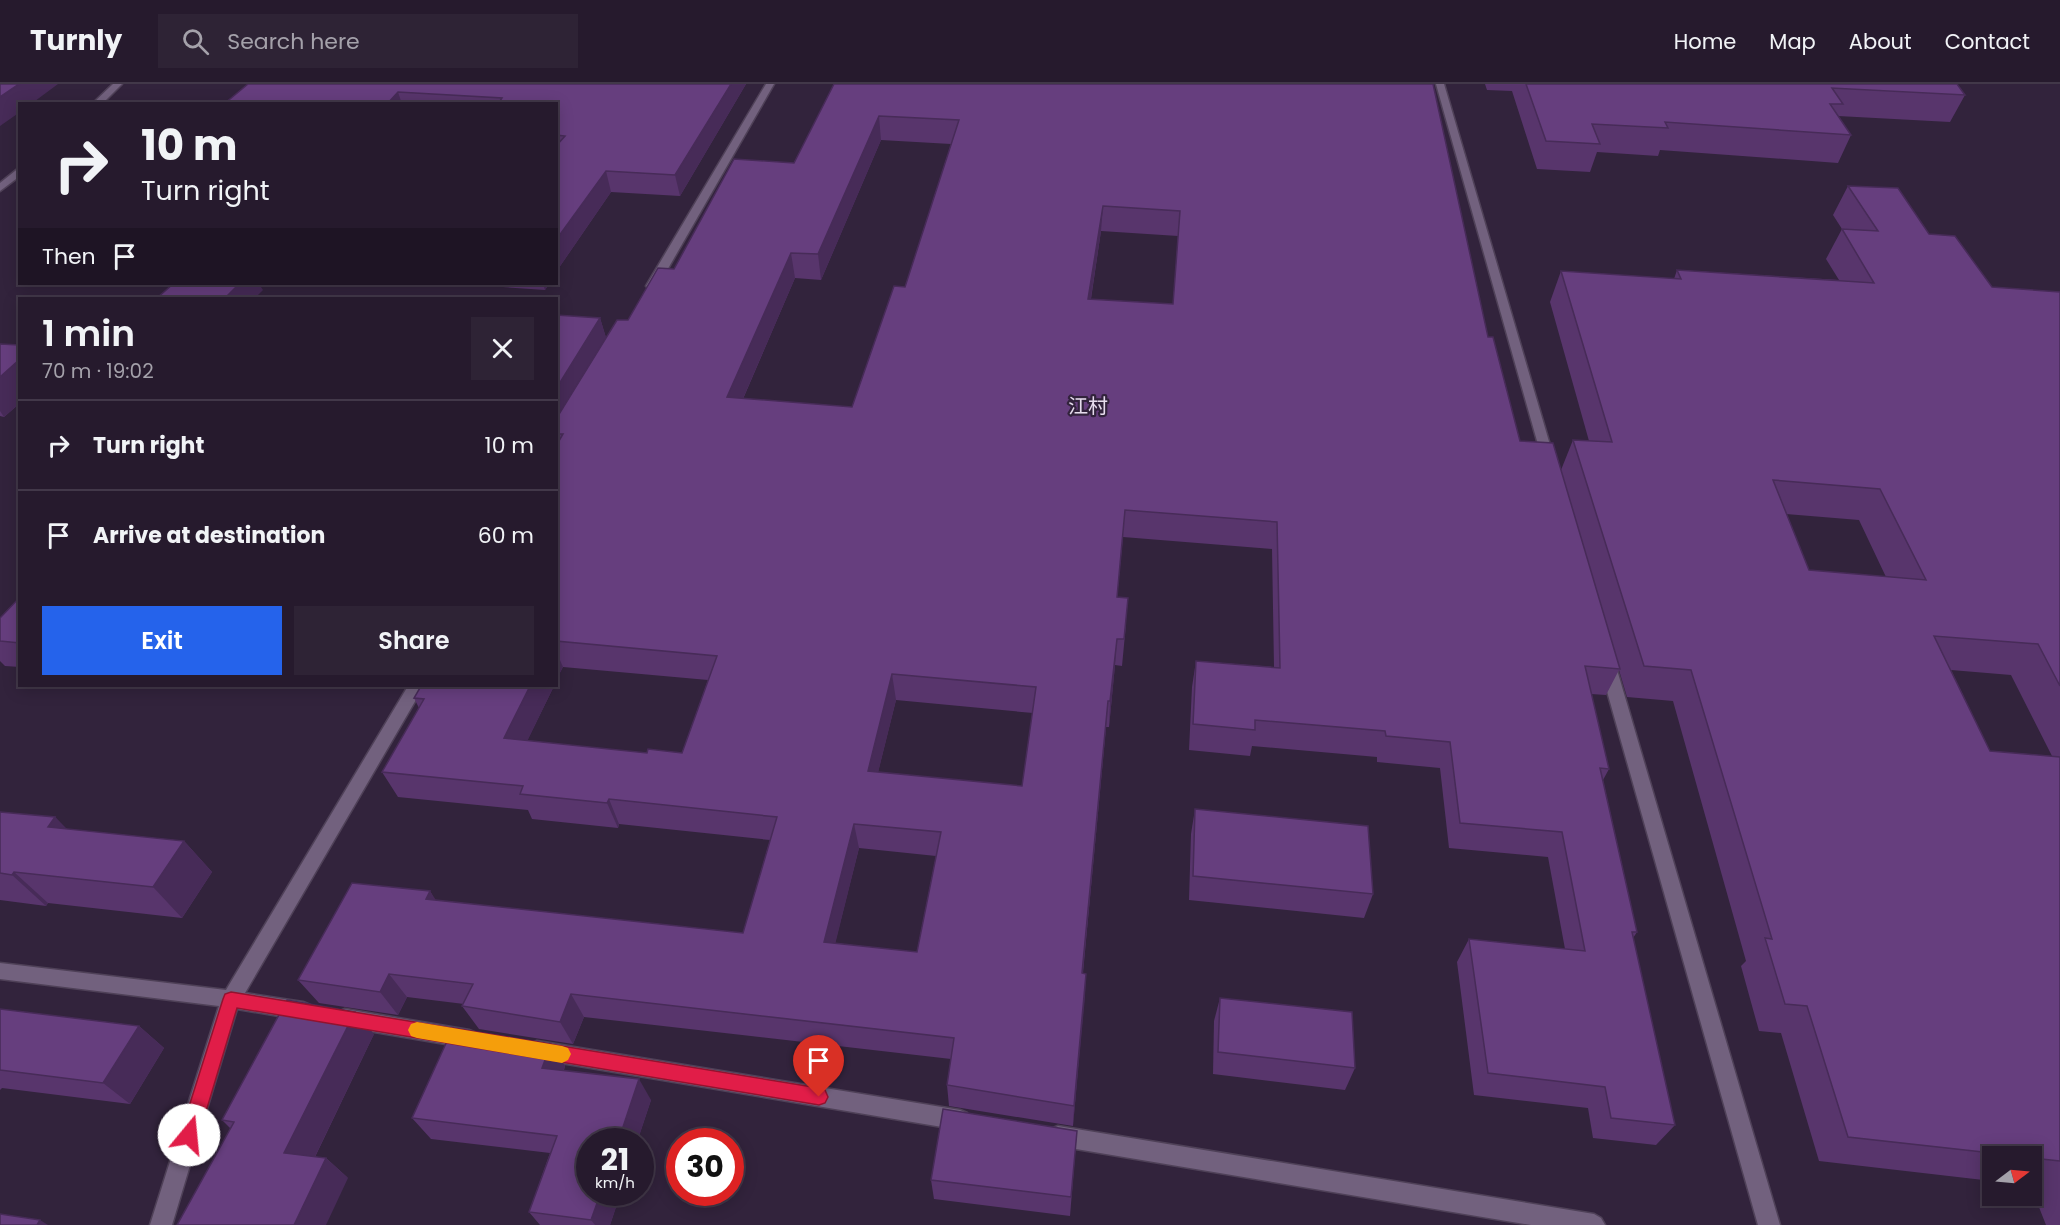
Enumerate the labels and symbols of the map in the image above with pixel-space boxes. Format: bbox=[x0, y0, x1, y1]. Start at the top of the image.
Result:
district label: 江村 bbox=[1068, 392, 1108, 420]
pin bbox=[793, 1035, 844, 1097]
position arrow bbox=[157, 1103, 221, 1167]
speed limit sign: 30 bbox=[666, 1128, 744, 1206]
north arrow bbox=[1982, 1146, 2042, 1206]

